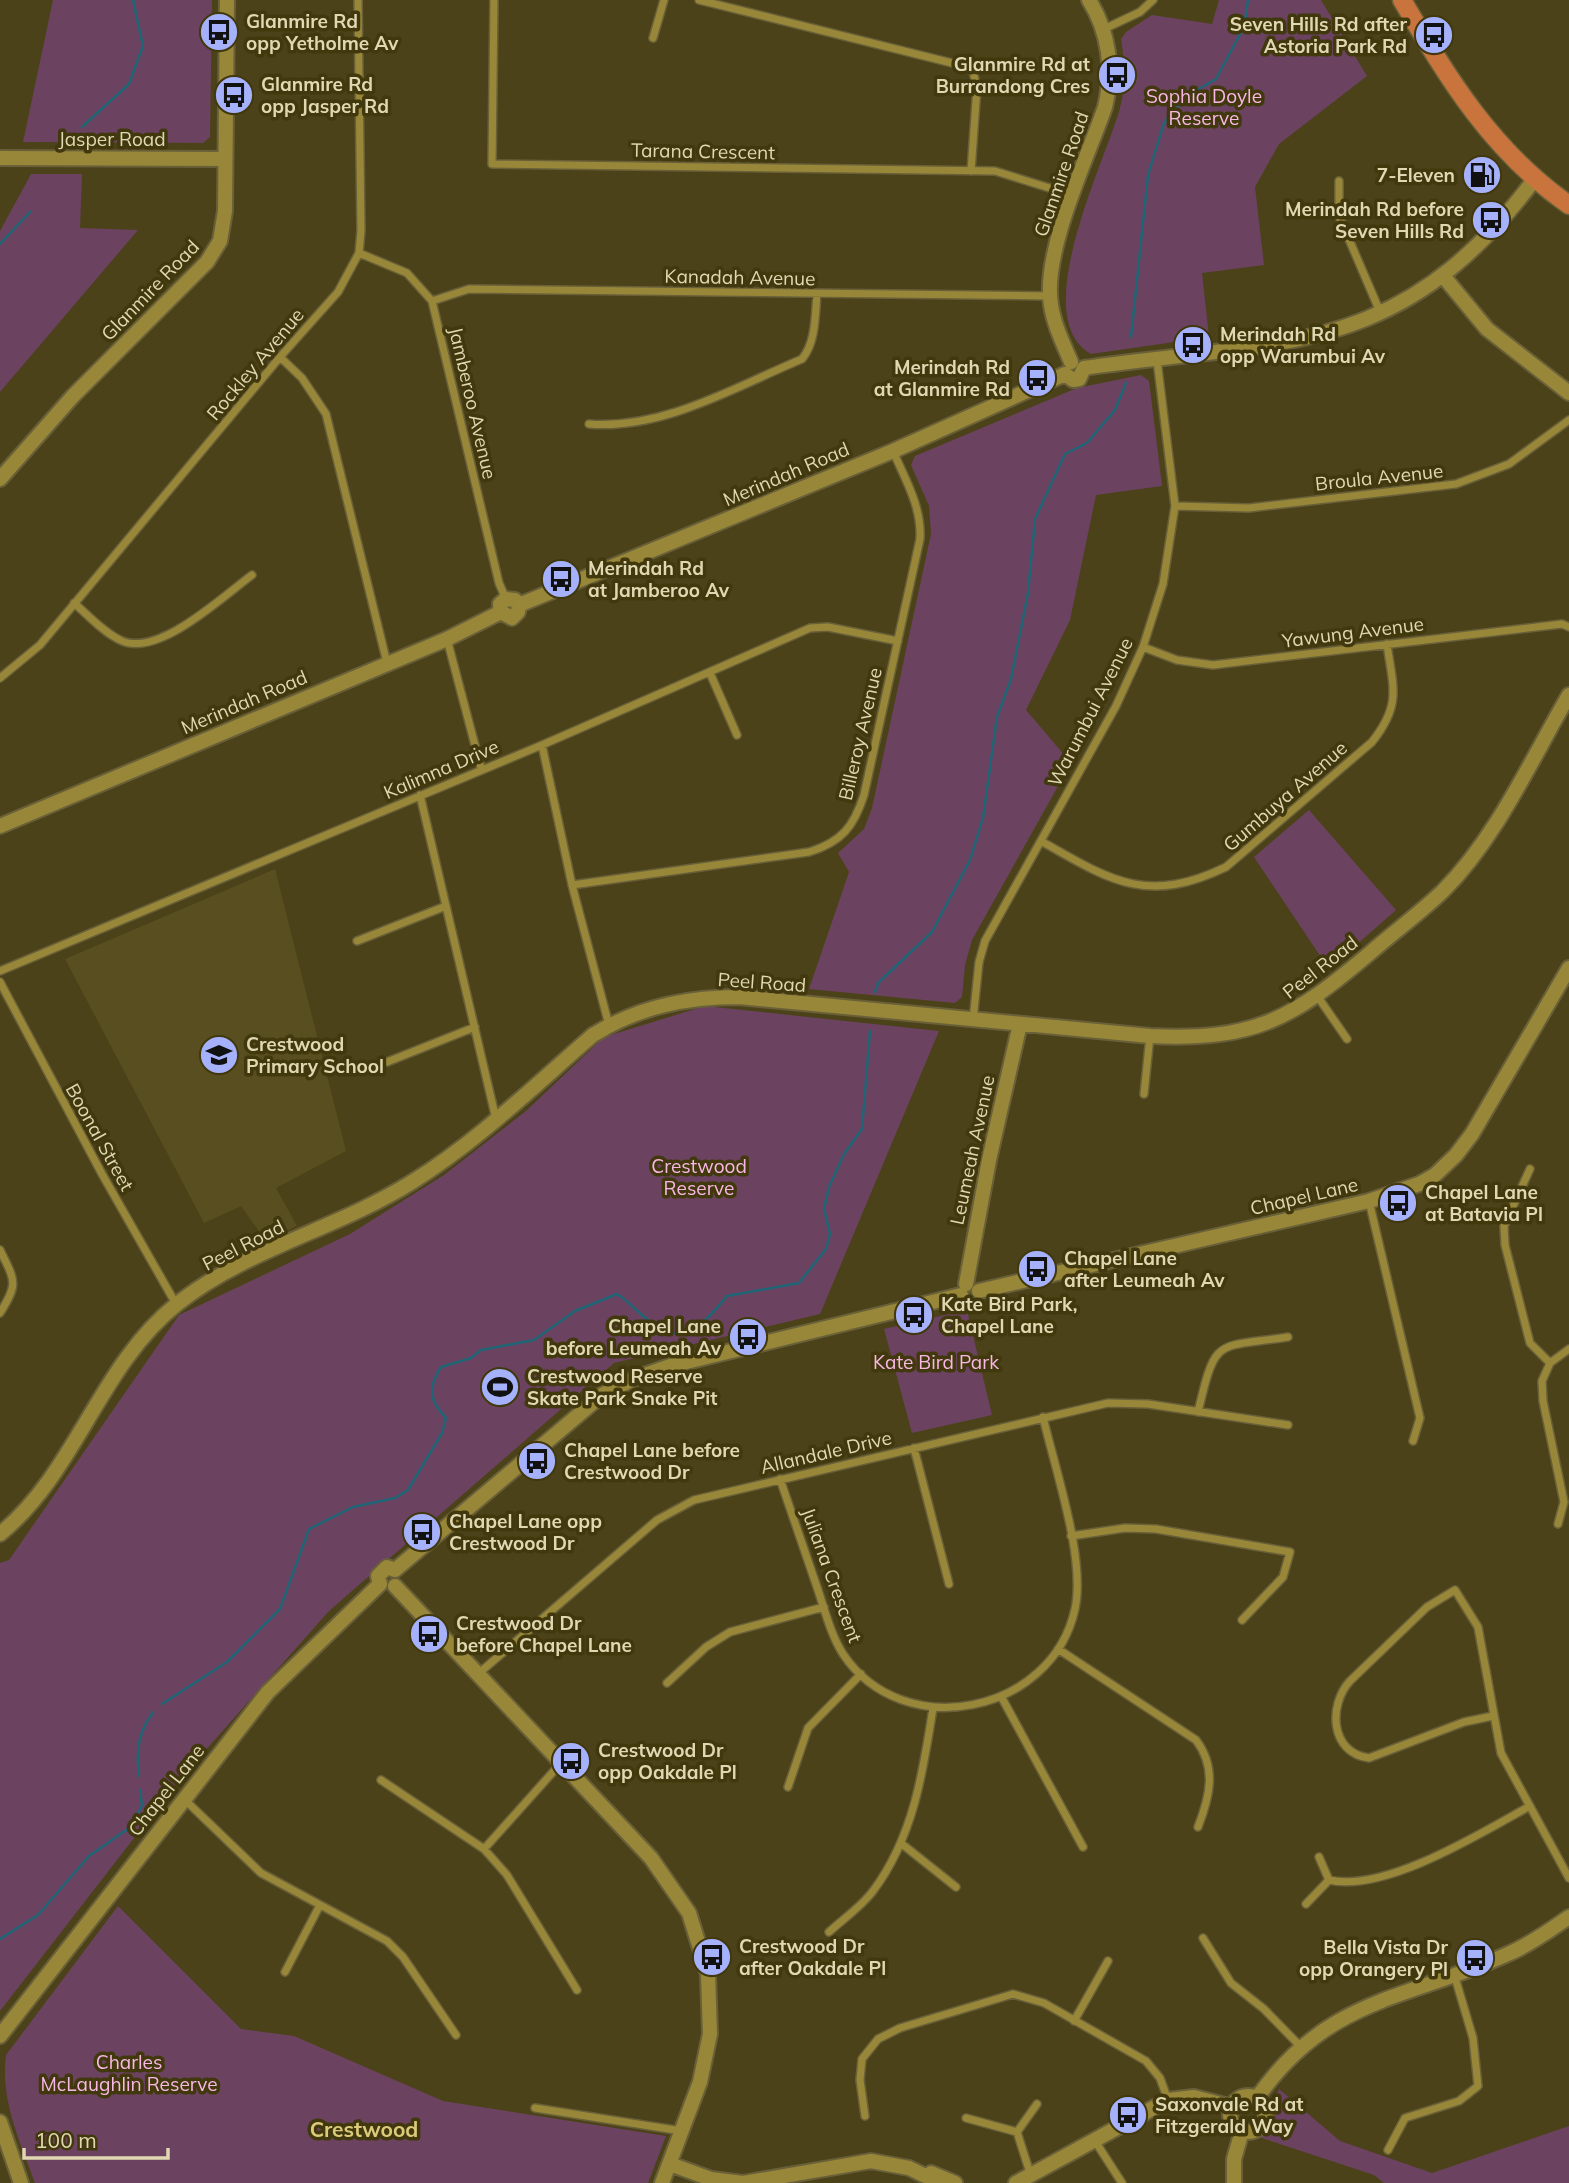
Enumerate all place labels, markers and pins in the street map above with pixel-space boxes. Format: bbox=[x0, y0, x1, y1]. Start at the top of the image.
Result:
place label: Glanmire Rd opp Yetholme Av bbox=[246, 9, 399, 55]
bus stop icon: Glanmire Rd opp Yetholme Av bbox=[198, 11, 240, 53]
place label: Seven Hills Rd after Astoria Park Rd bbox=[1230, 12, 1408, 58]
bus stop icon: Seven Hills Rd after Astoria Park Rd bbox=[1413, 14, 1455, 56]
place label: Glanmire Rd at Burrandong Cres bbox=[936, 52, 1090, 98]
bus stop icon: Glanmire Rd at Burrandong Cres bbox=[1096, 54, 1138, 96]
place label: Glanmire Rd opp Jasper Rd bbox=[261, 72, 389, 118]
bus stop icon: Glanmire Rd opp Jasper Rd bbox=[213, 74, 255, 116]
fuel station icon: 7-Eleven bbox=[1461, 154, 1503, 196]
place label: 7-Eleven bbox=[1377, 163, 1455, 187]
place label: Merindah Rd before Seven Hills Rd bbox=[1285, 197, 1464, 243]
bus stop icon: Merindah Rd before Seven Hills Rd bbox=[1470, 199, 1512, 241]
place label: Merindah Rd opp Warumbui Av bbox=[1220, 322, 1386, 368]
bus stop icon: Merindah Rd opp Warumbui Av bbox=[1172, 324, 1214, 366]
place label: Merindah Rd at Glanmire Rd bbox=[874, 355, 1010, 401]
bus stop icon: Merindah Rd at Glanmire Rd bbox=[1016, 357, 1058, 399]
place label: Merindah Rd at Jamberoo Av bbox=[588, 556, 730, 602]
bus stop icon: Merindah Rd at Jamberoo Av bbox=[540, 558, 582, 600]
place label: Crestwood Primary School bbox=[246, 1032, 384, 1078]
school or university icon: Crestwood Primary School bbox=[198, 1034, 240, 1076]
place label: Chapel Lane at Batavia Pl bbox=[1425, 1180, 1543, 1226]
bus stop icon: Chapel Lane at Batavia Pl bbox=[1377, 1182, 1419, 1224]
place label: Chapel Lane after Leumeah Av bbox=[1064, 1246, 1225, 1292]
bus stop icon: Chapel Lane after Leumeah Av bbox=[1016, 1248, 1058, 1290]
place label: Kate Bird Park, Chapel Lane bbox=[941, 1292, 1077, 1338]
bus stop icon: Kate Bird Park, Chapel Lane bbox=[893, 1294, 935, 1336]
place label: Chapel Lane before Leumeah Av bbox=[546, 1314, 722, 1360]
bus stop icon: Chapel Lane before Leumeah Av bbox=[727, 1316, 769, 1358]
place label: Crestwood Reserve Skate Park Snake Pit bbox=[527, 1364, 718, 1410]
sports icon: Crestwood Reserve Skate Park Snake Pit bbox=[479, 1366, 521, 1408]
place label: Chapel Lane before Crestwood Dr bbox=[564, 1438, 740, 1484]
bus stop icon: Chapel Lane before Crestwood Dr bbox=[516, 1440, 558, 1482]
place label: Chapel Lane opp Crestwood Dr bbox=[449, 1509, 602, 1555]
bus stop icon: Chapel Lane opp Crestwood Dr bbox=[401, 1511, 443, 1553]
place label: Crestwood Dr before Chapel Lane bbox=[456, 1611, 632, 1657]
bus stop icon: Crestwood Dr before Chapel Lane bbox=[408, 1613, 450, 1655]
place label: Crestwood Dr opp Oakdale Pl bbox=[598, 1738, 737, 1784]
bus stop icon: Crestwood Dr opp Oakdale Pl bbox=[550, 1740, 592, 1782]
place label: Crestwood Dr after Oakdale Pl bbox=[739, 1934, 886, 1980]
place label: Bella Vista Dr opp Orangery Pl bbox=[1299, 1935, 1449, 1981]
bus stop icon: Crestwood Dr after Oakdale Pl bbox=[691, 1936, 733, 1978]
bus stop icon: Bella Vista Dr opp Orangery Pl bbox=[1454, 1937, 1496, 1979]
place label: Saxonvale Rd at Fitzgerald Way bbox=[1155, 2092, 1303, 2138]
bus stop icon: Saxonvale Rd at Fitzgerald Way bbox=[1107, 2094, 1149, 2136]

